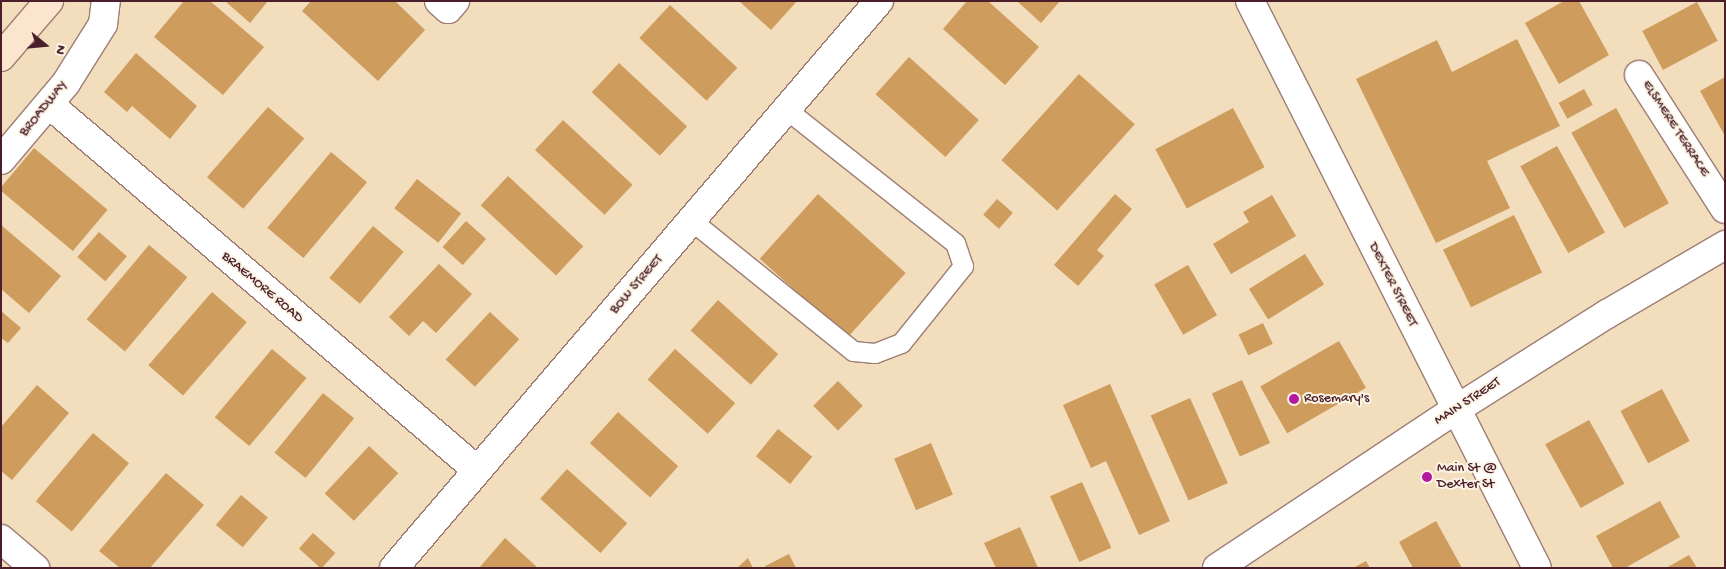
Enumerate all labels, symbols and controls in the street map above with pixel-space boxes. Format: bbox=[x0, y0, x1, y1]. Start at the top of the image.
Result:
north arrow bbox=[20, 20, 70, 70]
text: N bbox=[50, 43, 69, 56]
street label: BROADWAY bbox=[16, 78, 72, 140]
street label: ELSMERE TERRACE bbox=[1638, 78, 1712, 180]
street label: DEXTER STREET bbox=[1364, 240, 1420, 330]
street label: BRAEMORE ROAD bbox=[217, 249, 307, 327]
street label: BOW STREET bbox=[607, 252, 667, 318]
street label: MAIN STREET bbox=[1432, 374, 1504, 430]
place label: Rosemary's bbox=[1304, 391, 1369, 407]
marker: Rosemary's bbox=[1288, 393, 1300, 405]
place label: Main St @ Dexter St bbox=[1437, 461, 1497, 494]
marker: Main St @ Dexter St bbox=[1421, 471, 1433, 483]

